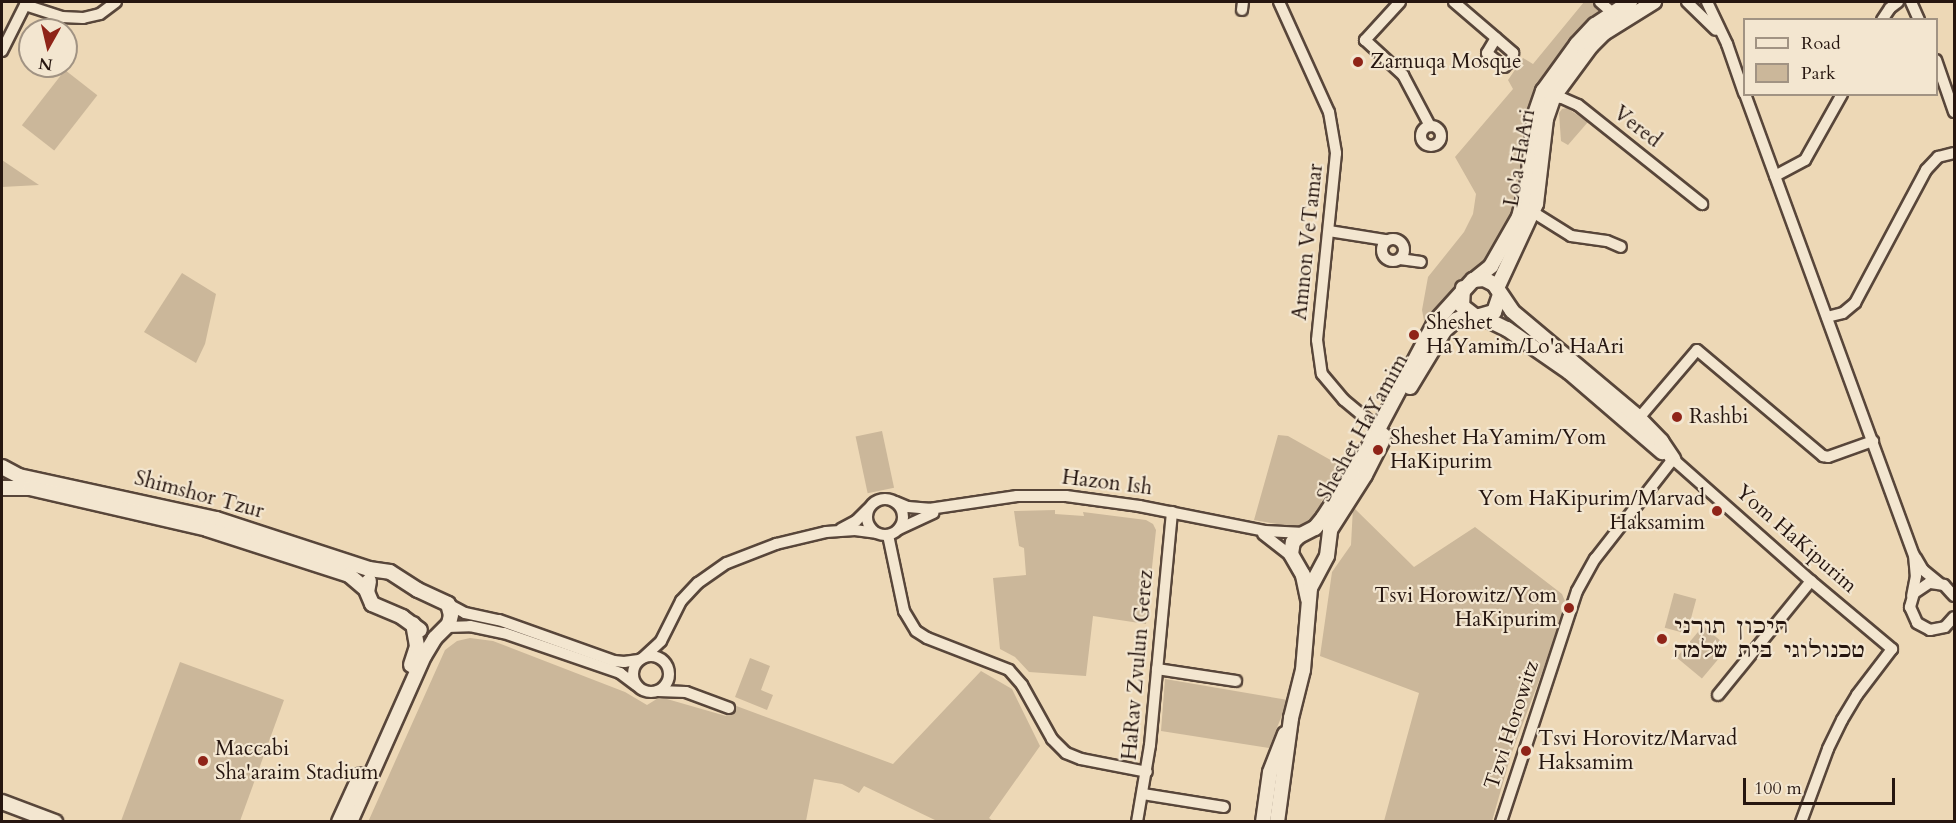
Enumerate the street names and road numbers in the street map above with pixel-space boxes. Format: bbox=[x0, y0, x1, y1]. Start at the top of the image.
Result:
street label: Vered bbox=[1608, 101, 1666, 153]
street label: Lo'a HaAri bbox=[1499, 107, 1541, 209]
street label: Amnon VeTamar bbox=[1287, 162, 1329, 322]
street label: Sheshet HaYamim bbox=[1312, 350, 1414, 506]
street label: Hazon Ish bbox=[1060, 465, 1154, 501]
street label: Shimshor Tzur bbox=[132, 466, 266, 524]
street label: Yom HaKipurim bbox=[1730, 479, 1862, 599]
street label: HaRav Zvulun Gerez bbox=[1117, 569, 1159, 761]
street label: Tzvi Horowitz bbox=[1479, 658, 1545, 792]

